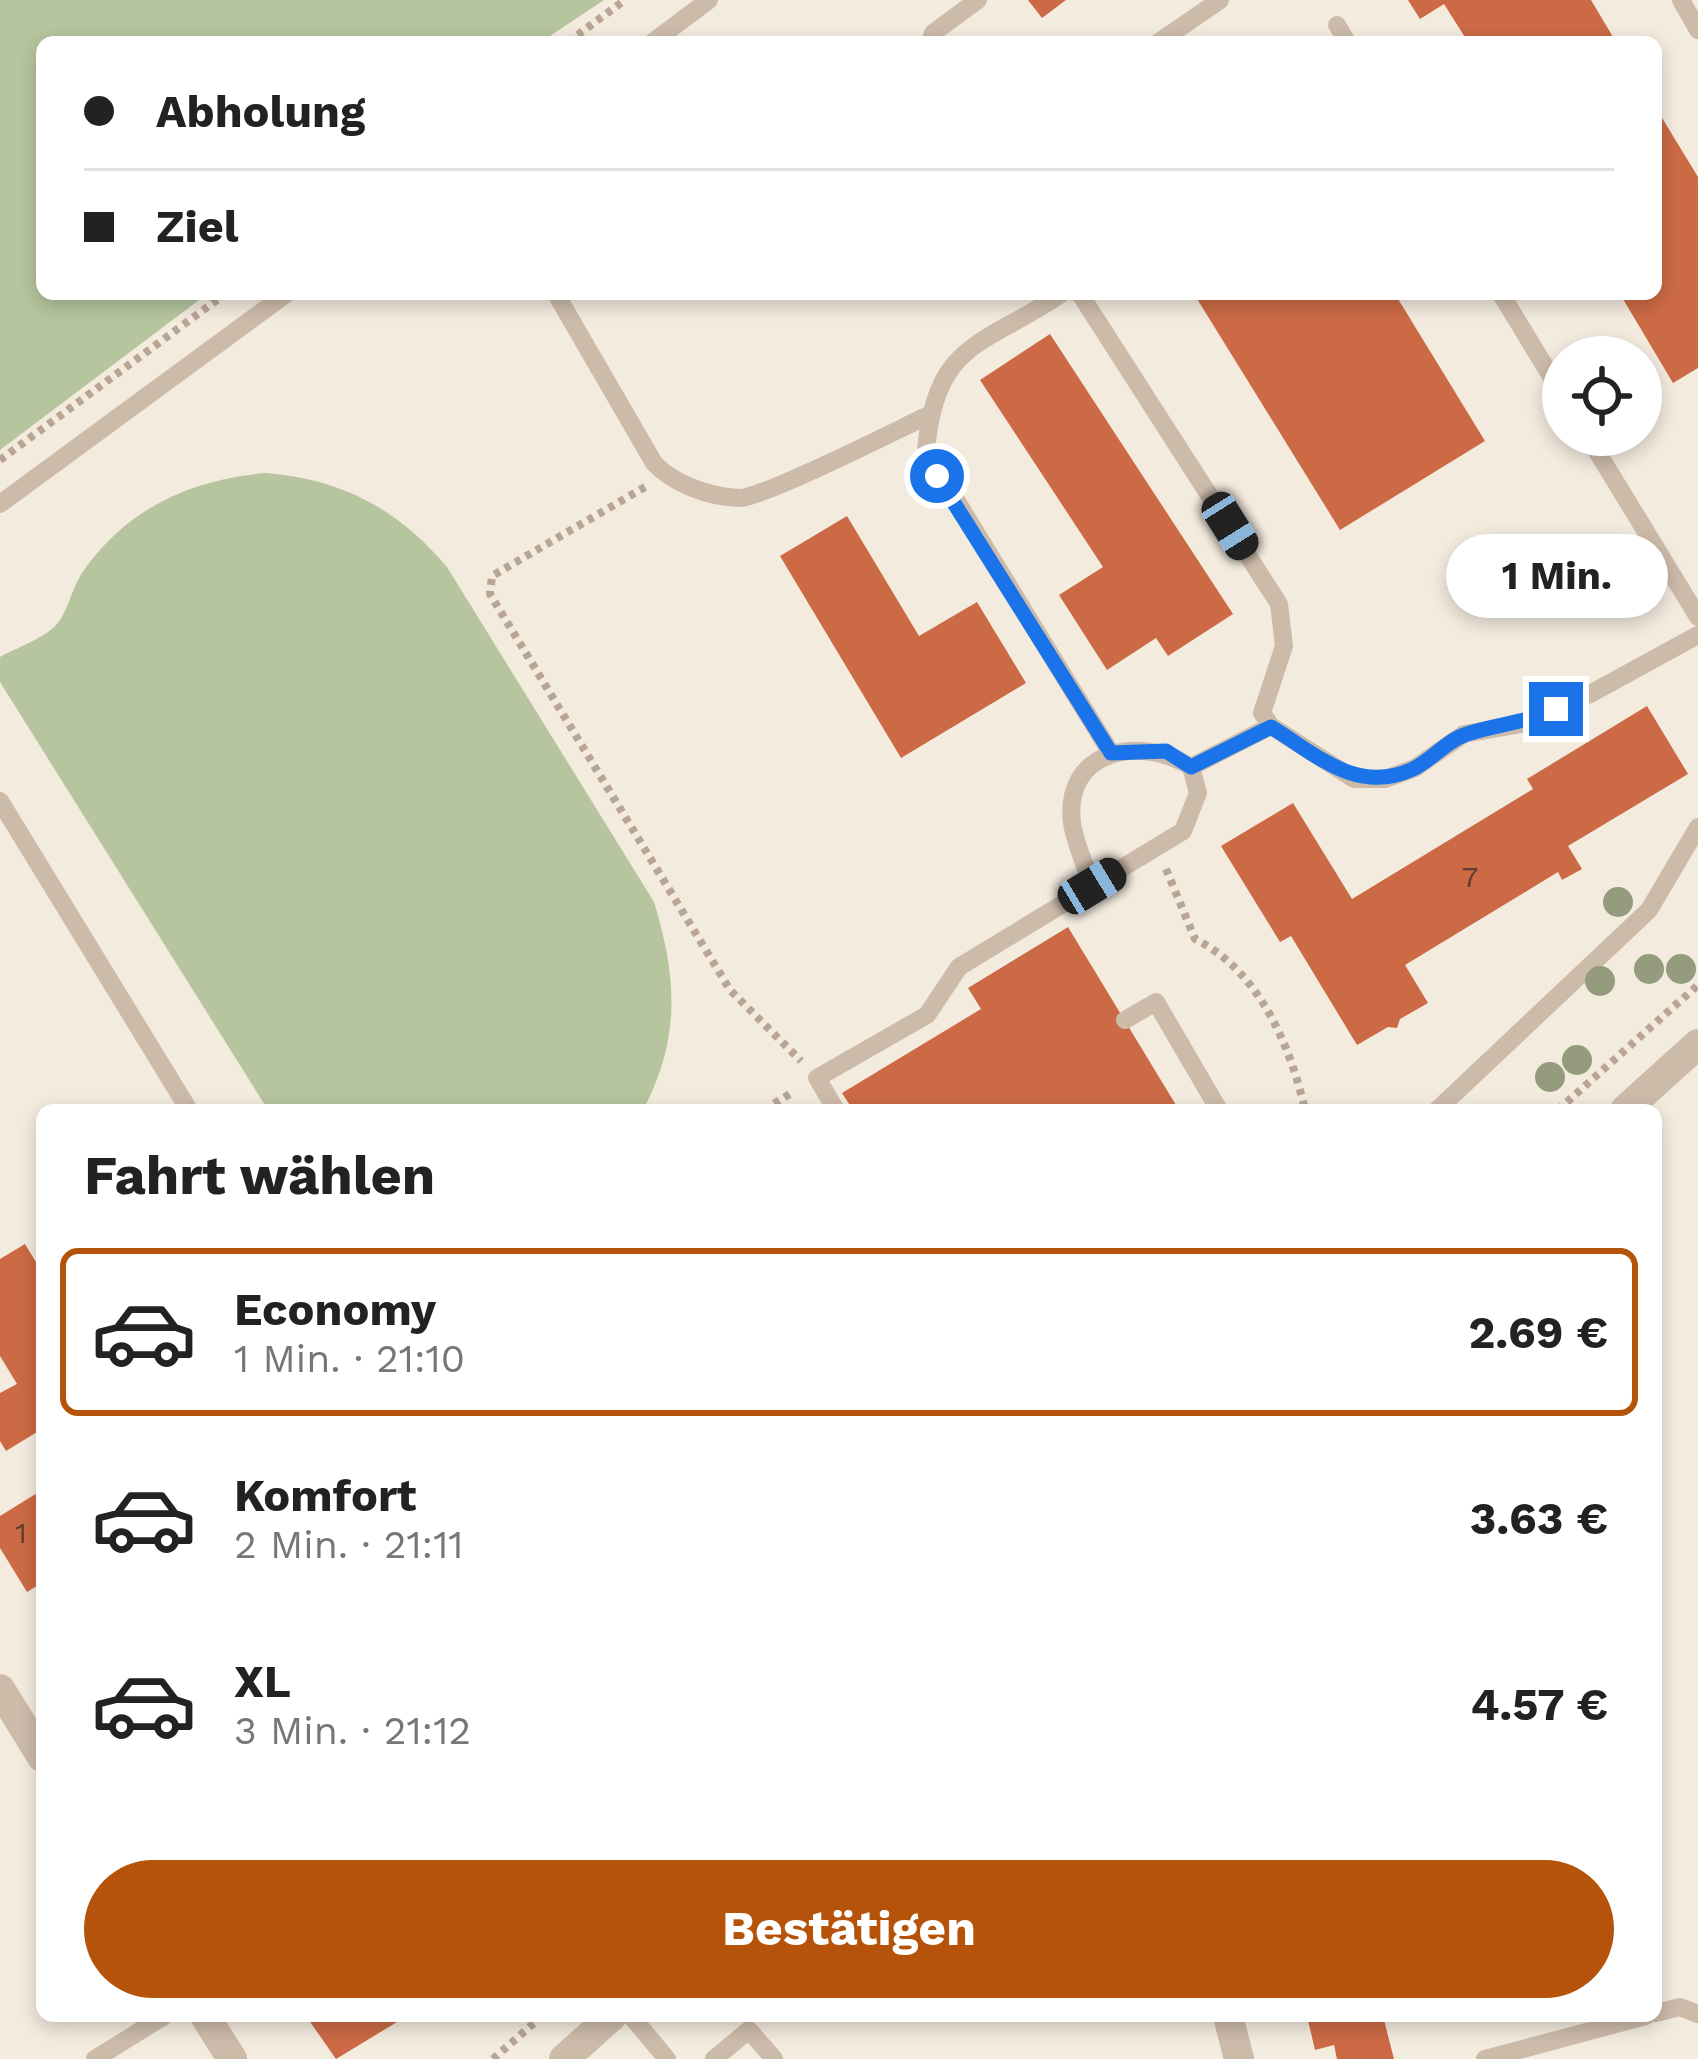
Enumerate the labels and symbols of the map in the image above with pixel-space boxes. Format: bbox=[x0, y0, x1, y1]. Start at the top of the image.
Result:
route start bbox=[910, 449, 964, 503]
car bbox=[1196, 486, 1264, 566]
callout: 1 Min. bbox=[1445, 535, 1667, 619]
route end bbox=[1529, 682, 1583, 736]
car bbox=[1052, 852, 1132, 920]
house number: 7 bbox=[1462, 859, 1478, 894]
house number: 1 bbox=[15, 1515, 27, 1550]

